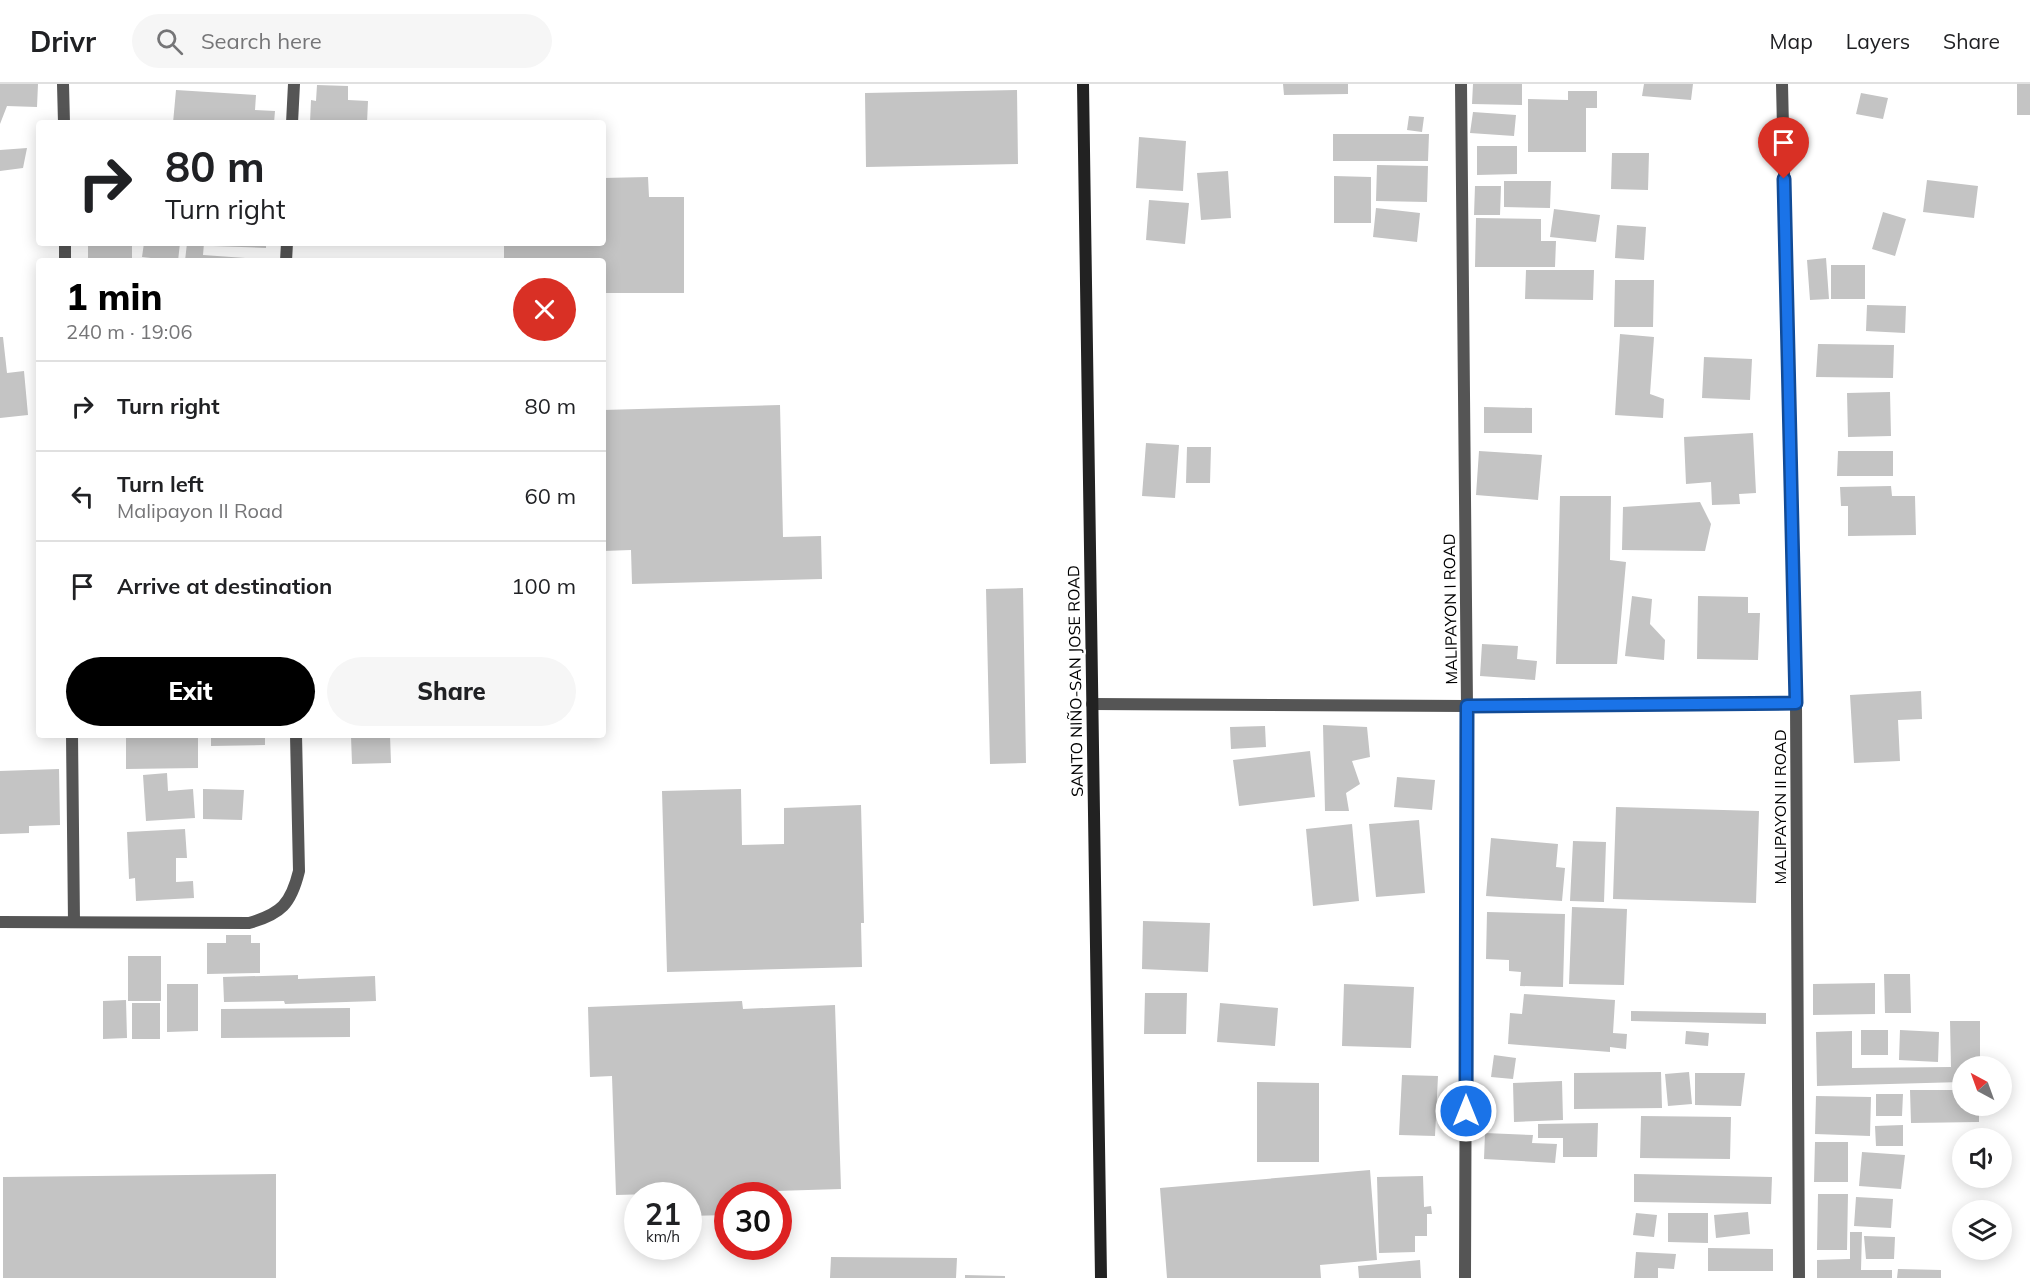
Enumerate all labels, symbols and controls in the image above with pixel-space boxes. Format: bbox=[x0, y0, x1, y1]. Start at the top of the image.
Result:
search box bbox=[132, 14, 552, 68]
text: Drivr bbox=[30, 24, 96, 59]
icon: search bbox=[153, 25, 186, 58]
text: Search here bbox=[201, 27, 322, 55]
text: Map bbox=[1770, 28, 1813, 54]
text: Layers bbox=[1846, 28, 1910, 54]
text: Share bbox=[1943, 28, 2000, 54]
pin bbox=[1758, 117, 1809, 179]
icon: arrive bbox=[1767, 126, 1800, 159]
text: 80 m bbox=[165, 140, 265, 193]
icon: right bbox=[66, 144, 144, 222]
text: Turn right bbox=[165, 192, 285, 226]
text: 1 min bbox=[66, 274, 162, 319]
button: close bbox=[513, 278, 576, 341]
text: 240 m · 19:06 bbox=[66, 319, 192, 344]
icon: right bbox=[66, 390, 99, 423]
text: Turn right bbox=[117, 392, 220, 420]
text: 80 m bbox=[525, 392, 576, 420]
text: Turn left bbox=[117, 470, 204, 498]
icon: left bbox=[66, 480, 99, 513]
text: 60 m bbox=[525, 482, 576, 510]
text: Malipayon II Road bbox=[117, 498, 283, 523]
street label: MALIPAYON I ROAD bbox=[1439, 533, 1461, 685]
street label: SANTO NIÑO-SAN JOSE ROAD bbox=[1063, 565, 1087, 797]
icon: arrive bbox=[66, 570, 99, 603]
text: Arrive at destination bbox=[117, 572, 332, 600]
text: 100 m bbox=[511, 572, 576, 600]
button: Exit bbox=[66, 657, 315, 726]
button: Share bbox=[327, 657, 576, 726]
street label: MALIPAYON II ROAD bbox=[1770, 729, 1790, 885]
north arrow bbox=[1952, 1056, 2012, 1116]
map controls bbox=[1952, 1056, 2012, 1260]
position arrow bbox=[1434, 1079, 1498, 1143]
button: sound bbox=[1952, 1128, 2012, 1188]
speed limit sign: 30 bbox=[714, 1182, 792, 1260]
text: 21 bbox=[645, 1195, 681, 1233]
button: layers bbox=[1952, 1200, 2012, 1260]
text: km/h bbox=[646, 1227, 680, 1246]

